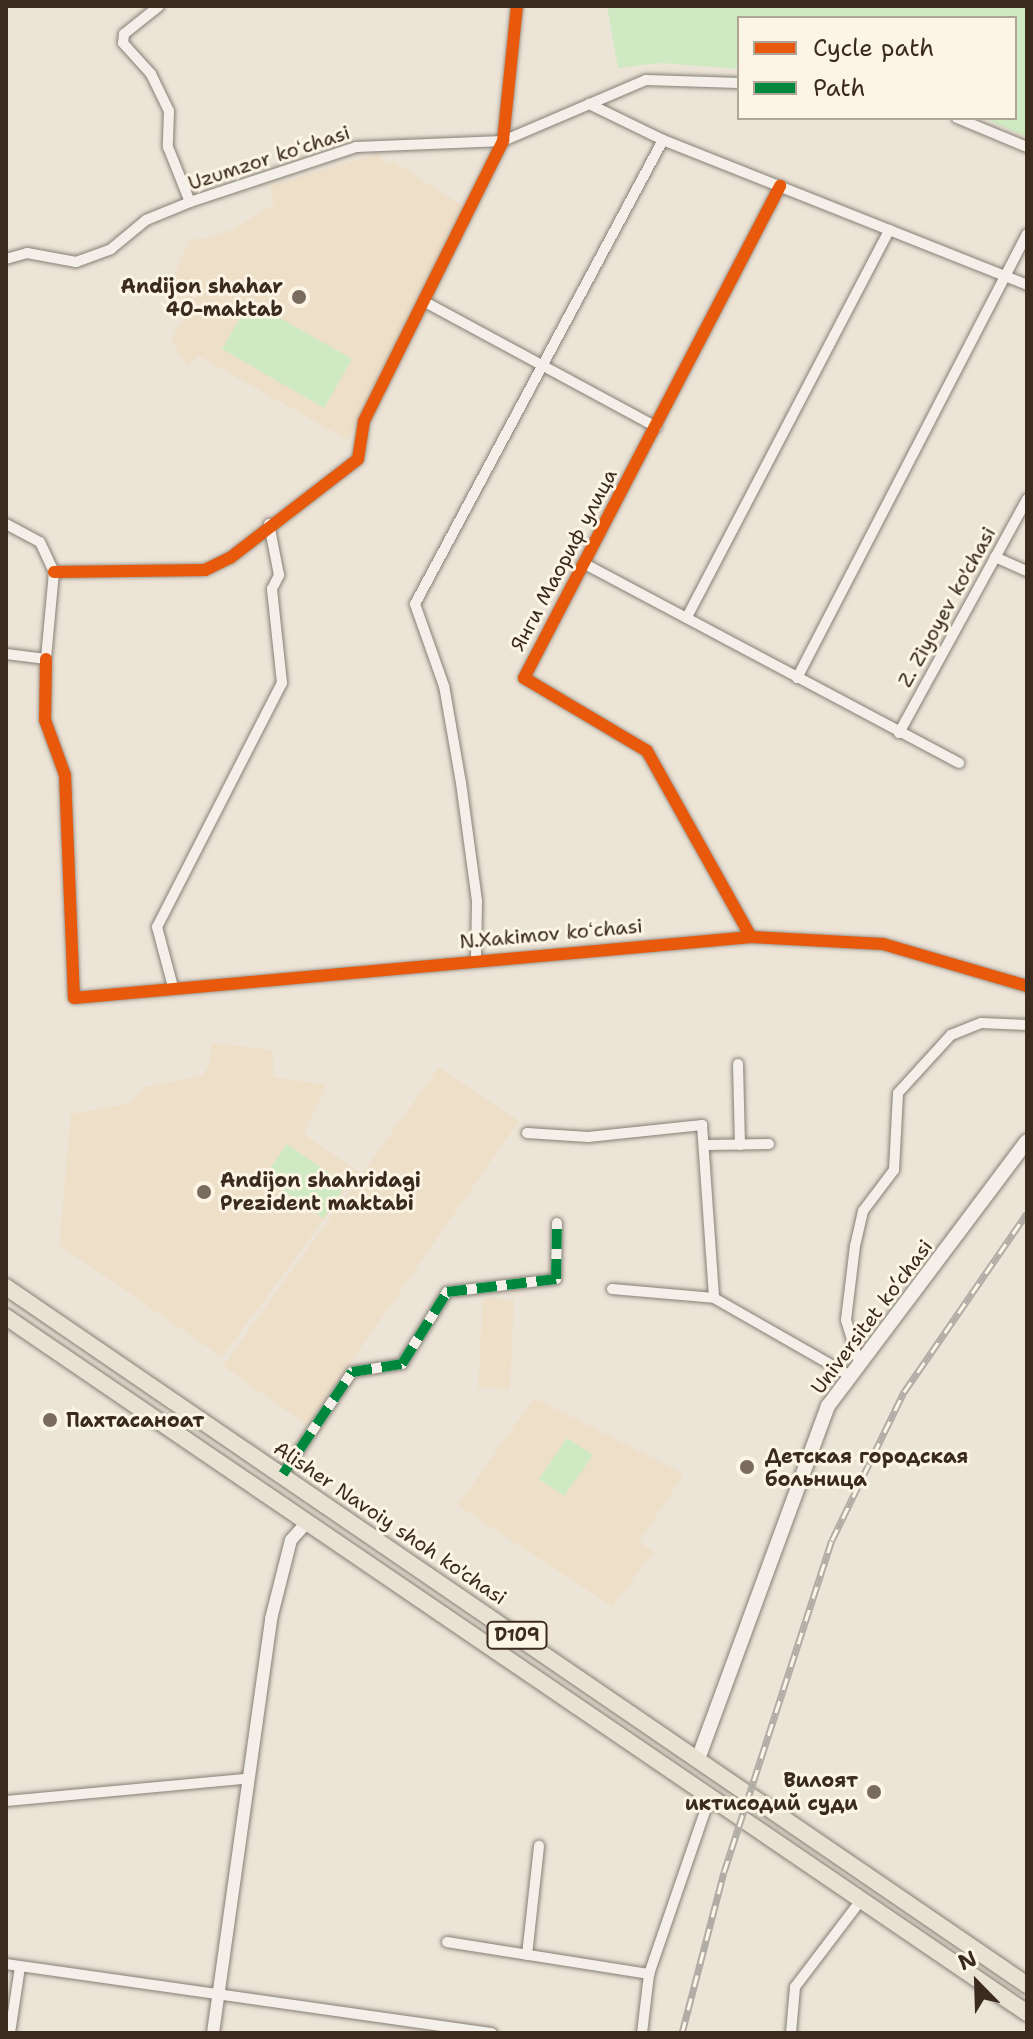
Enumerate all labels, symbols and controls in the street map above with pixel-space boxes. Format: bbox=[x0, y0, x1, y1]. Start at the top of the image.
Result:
legend bbox=[737, 16, 1017, 120]
text: Cycle path bbox=[813, 32, 934, 64]
text: Path bbox=[813, 72, 865, 104]
street label: Uzumzor koʻchasi bbox=[185, 121, 353, 195]
place label: Andijon shahar 40-maktab bbox=[121, 274, 283, 321]
marker: Andijon shahar 40-maktab bbox=[290, 288, 308, 306]
street label: Янги Маориф улица bbox=[506, 465, 622, 655]
street label: Z. Ziyoyev ko'chasi bbox=[893, 523, 1001, 691]
street label: N.Xakimov koʻchasi bbox=[458, 914, 644, 954]
place label: Andijon shahridagi Prezident maktabi bbox=[220, 1168, 421, 1215]
marker: Andijon shahridagi Prezident maktabi bbox=[195, 1183, 213, 1201]
street label: Universitet kо‘chasi bbox=[806, 1235, 938, 1399]
place label: Пахтасаноат bbox=[66, 1408, 204, 1432]
marker: Пахтасаноат bbox=[41, 1411, 59, 1429]
street label: Alisher Navoiy shoh ko'chasi bbox=[269, 1436, 511, 1610]
place label: Детская городская больница bbox=[765, 1444, 968, 1491]
marker: Детская городская больница bbox=[736, 1456, 758, 1478]
road number: D109 bbox=[485, 1621, 549, 1649]
place label: Вилоят иктисодий суди bbox=[685, 1768, 858, 1815]
marker: Вилоят иктисодий суди bbox=[865, 1783, 883, 1801]
north arrow bbox=[937, 1943, 1017, 2023]
text: N bbox=[954, 1944, 981, 1977]

